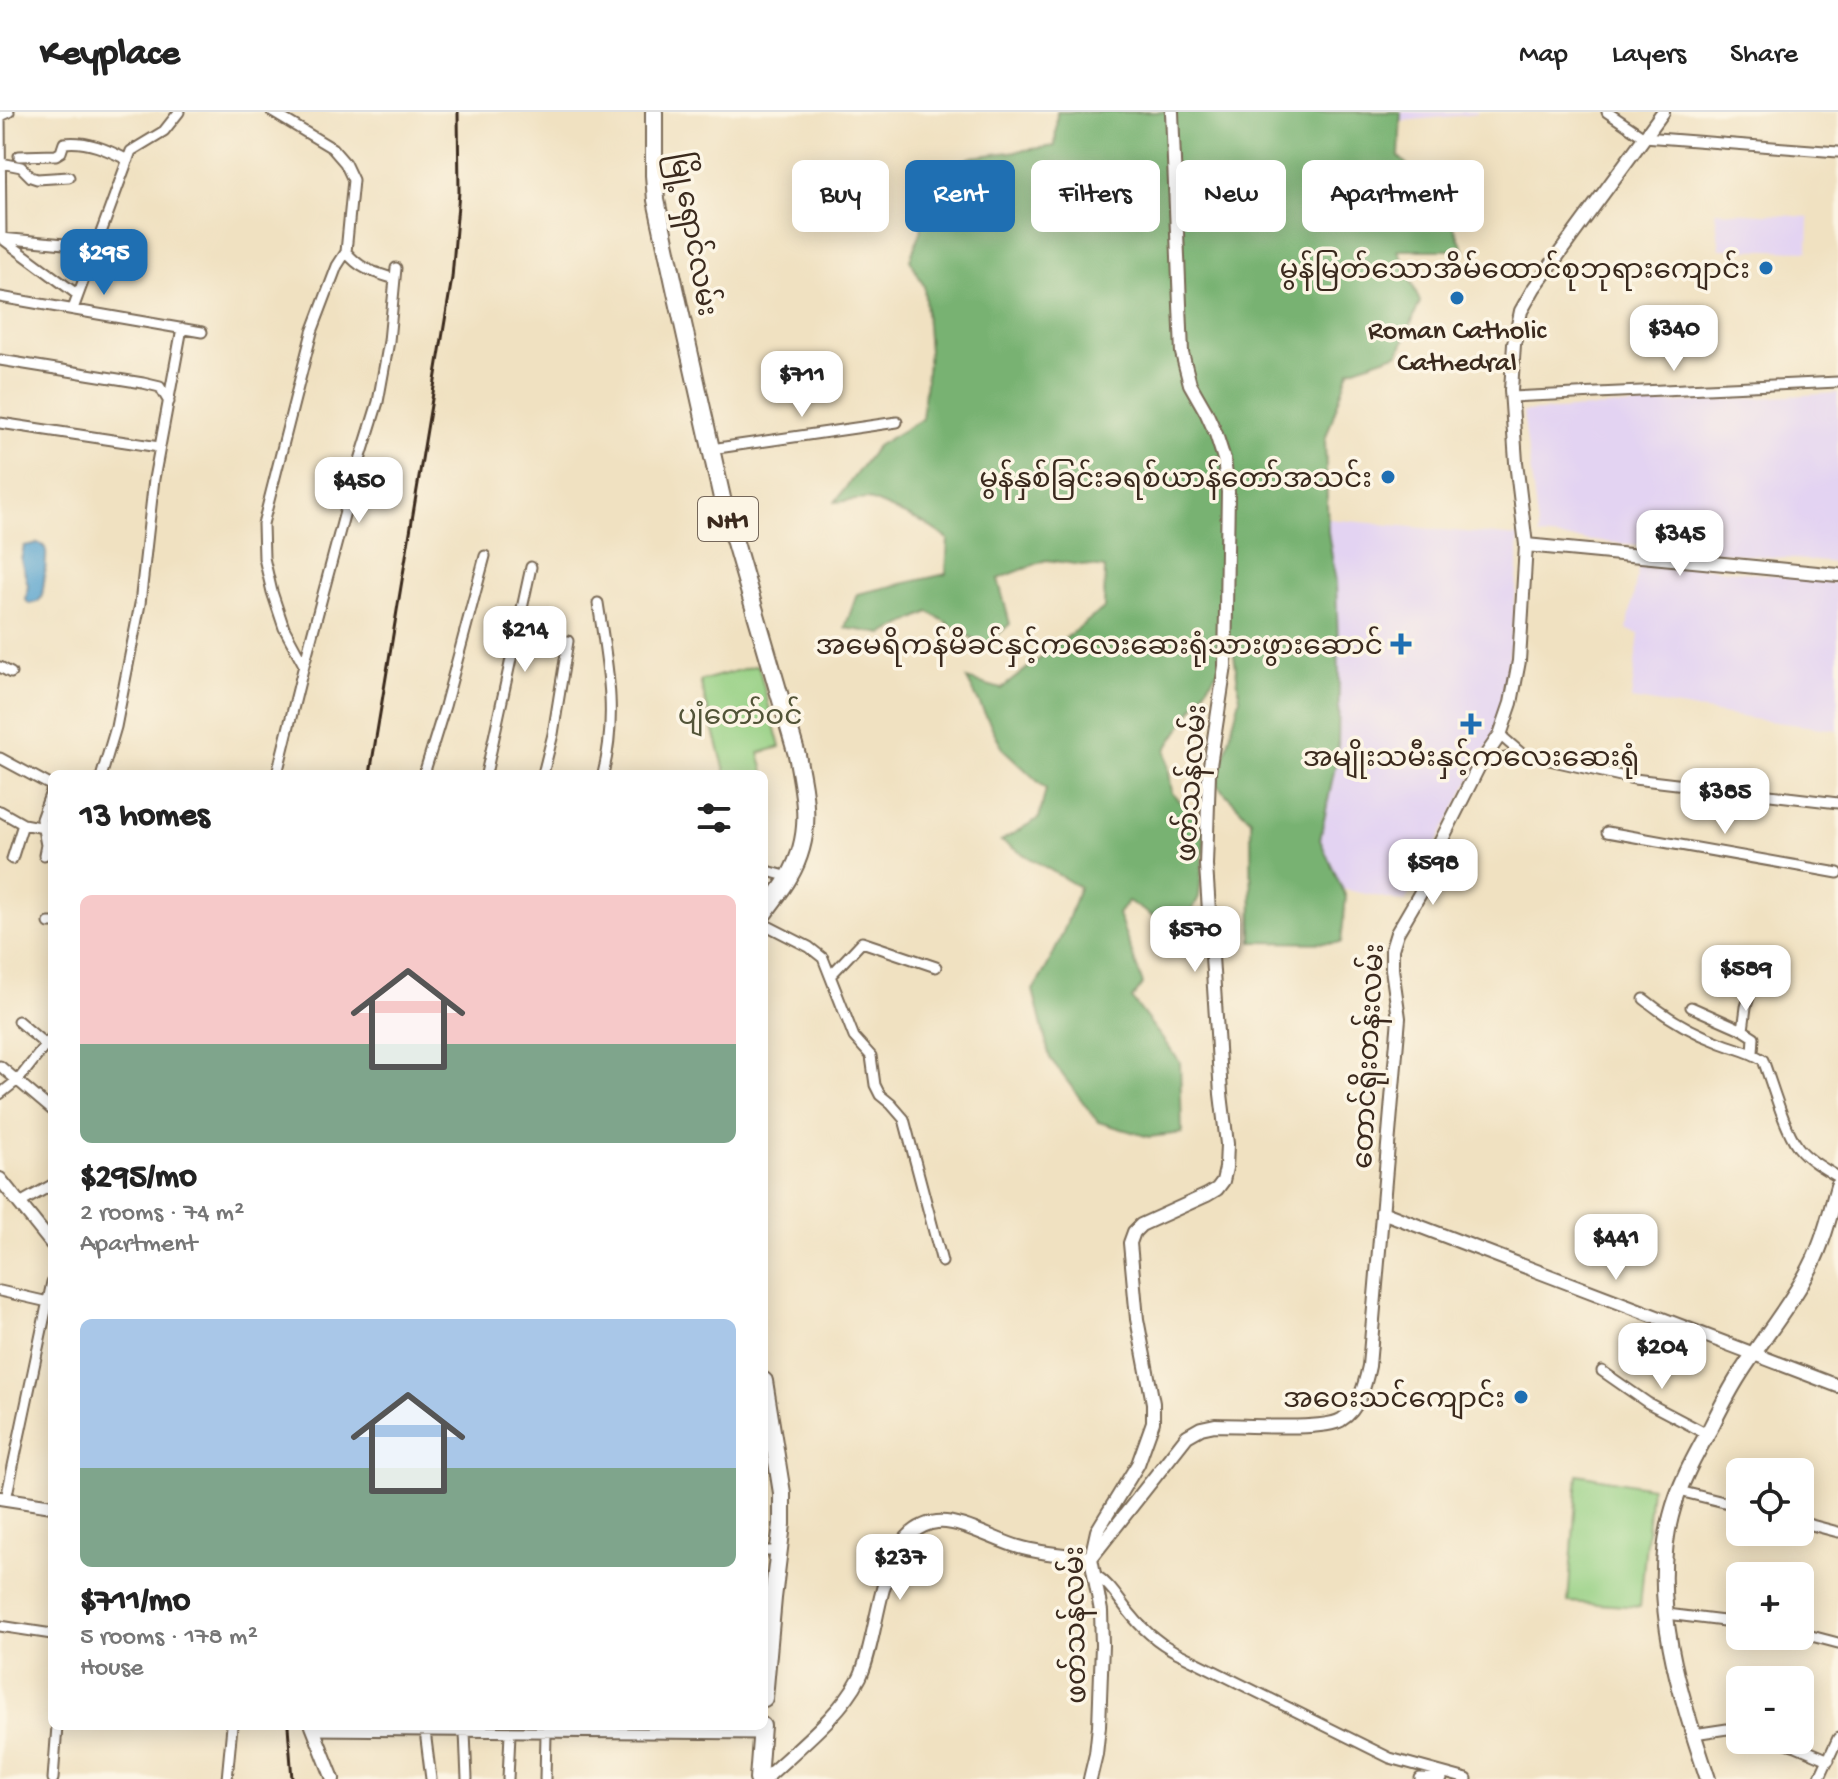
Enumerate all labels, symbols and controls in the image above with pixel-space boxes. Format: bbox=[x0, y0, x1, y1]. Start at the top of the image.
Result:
text: Keyplace bbox=[40, 33, 180, 77]
text: Map bbox=[1519, 39, 1568, 72]
text: Layers bbox=[1612, 39, 1686, 72]
text: Share bbox=[1730, 39, 1798, 72]
street label: မြို့ရှောင်လမ်း bbox=[658, 149, 727, 320]
chip: Buy bbox=[792, 160, 889, 232]
chip: Rent bbox=[905, 160, 1015, 232]
chip: Filters bbox=[1031, 160, 1160, 232]
chip: New bbox=[1176, 160, 1286, 232]
chip: Apartment bbox=[1302, 160, 1484, 232]
pin: $295 bbox=[57, 229, 151, 297]
text: $295 bbox=[78, 239, 130, 270]
place label: မွန်မြတ်သောအိမ်ထောင်စုဘုရားကျောင်း bbox=[1279, 250, 1750, 291]
marker: မွန်မြတ်သောအိမ်ထောင်စုဘုရားကျောင်း bbox=[1757, 259, 1775, 277]
marker: Roman Catholic Cathedral bbox=[1448, 289, 1466, 307]
pin: $340 bbox=[1627, 305, 1721, 373]
text: $340 bbox=[1648, 315, 1700, 346]
place label: Roman Catholic Cathedral bbox=[1368, 316, 1547, 381]
pin: $711 bbox=[755, 351, 849, 419]
text: $711 bbox=[779, 361, 825, 392]
pin: $450 bbox=[312, 457, 406, 525]
place label: မွန်နှစ်ခြင်းခရစ်ယာန်တော်အသင်း bbox=[979, 459, 1372, 500]
text: $450 bbox=[333, 467, 385, 498]
marker: မွန်နှစ်ခြင်းခရစ်ယာန်တော်အသင်း bbox=[1379, 468, 1397, 486]
road number: NH1 bbox=[698, 497, 758, 541]
pin: $345 bbox=[1633, 510, 1727, 578]
text: $345 bbox=[1654, 520, 1706, 551]
pin: $214 bbox=[478, 606, 572, 674]
text: $214 bbox=[501, 616, 549, 647]
place label: အမေရိကန်မိခင်နှင့်ကလေးဆေးရုံသားဖွားဆောင် bbox=[816, 626, 1383, 667]
marker: အမေရိကန်မိခင်နှင့်ကလေးဆေးရုံသားဖွားဆောင် bbox=[1390, 633, 1412, 655]
park label: ပျံတော်ဝင် bbox=[678, 696, 802, 737]
street label: ဖတ်သန်လမ်း bbox=[1167, 703, 1218, 863]
marker: အမျိုးသမီးနှင့်ကလေးဆေးရုံ bbox=[1460, 713, 1482, 735]
place label: အမျိုးသမီးနှင့်ကလေးဆေးရုံ bbox=[1303, 738, 1639, 779]
pin: $385 bbox=[1678, 768, 1772, 836]
text: $385 bbox=[1698, 778, 1752, 809]
icon: filters bbox=[692, 796, 736, 840]
text: 13 homes bbox=[80, 798, 210, 838]
pin: $598 bbox=[1386, 839, 1480, 907]
text: $598 bbox=[1407, 849, 1459, 880]
pin: $570 bbox=[1148, 906, 1242, 974]
text: $570 bbox=[1168, 916, 1222, 947]
street label: တောင်ရိုးတန်းလမ်း bbox=[1343, 942, 1396, 1170]
pin: $589 bbox=[1699, 945, 1793, 1013]
icon: home bbox=[336, 947, 480, 1091]
text: $589 bbox=[1720, 955, 1772, 986]
text: $295/mo bbox=[80, 1159, 197, 1199]
text: 2 rooms · 74 m² bbox=[80, 1199, 244, 1230]
pin: $441 bbox=[1569, 1214, 1663, 1282]
text: $441 bbox=[1593, 1224, 1639, 1255]
text: Apartment bbox=[80, 1230, 197, 1261]
pin: $204 bbox=[1615, 1323, 1709, 1391]
text: $204 bbox=[1636, 1333, 1688, 1364]
icon: home bbox=[336, 1371, 480, 1515]
place label: အဝေးသင်ကျောင်း bbox=[1283, 1379, 1505, 1420]
marker: အဝေးသင်ကျောင်း bbox=[1512, 1388, 1530, 1406]
map controls bbox=[1726, 1458, 1814, 1754]
button: locate bbox=[1726, 1458, 1814, 1546]
pin: $237 bbox=[853, 1534, 947, 1602]
text: $237 bbox=[874, 1544, 926, 1575]
street label: ဖတ်သန်လမ်း bbox=[1055, 1546, 1098, 1704]
button: + bbox=[1726, 1562, 1814, 1650]
text: $711/mo bbox=[80, 1583, 190, 1623]
text: 5 rooms · 178 m² bbox=[80, 1623, 258, 1654]
text: House bbox=[80, 1654, 144, 1685]
button: − bbox=[1726, 1666, 1814, 1754]

